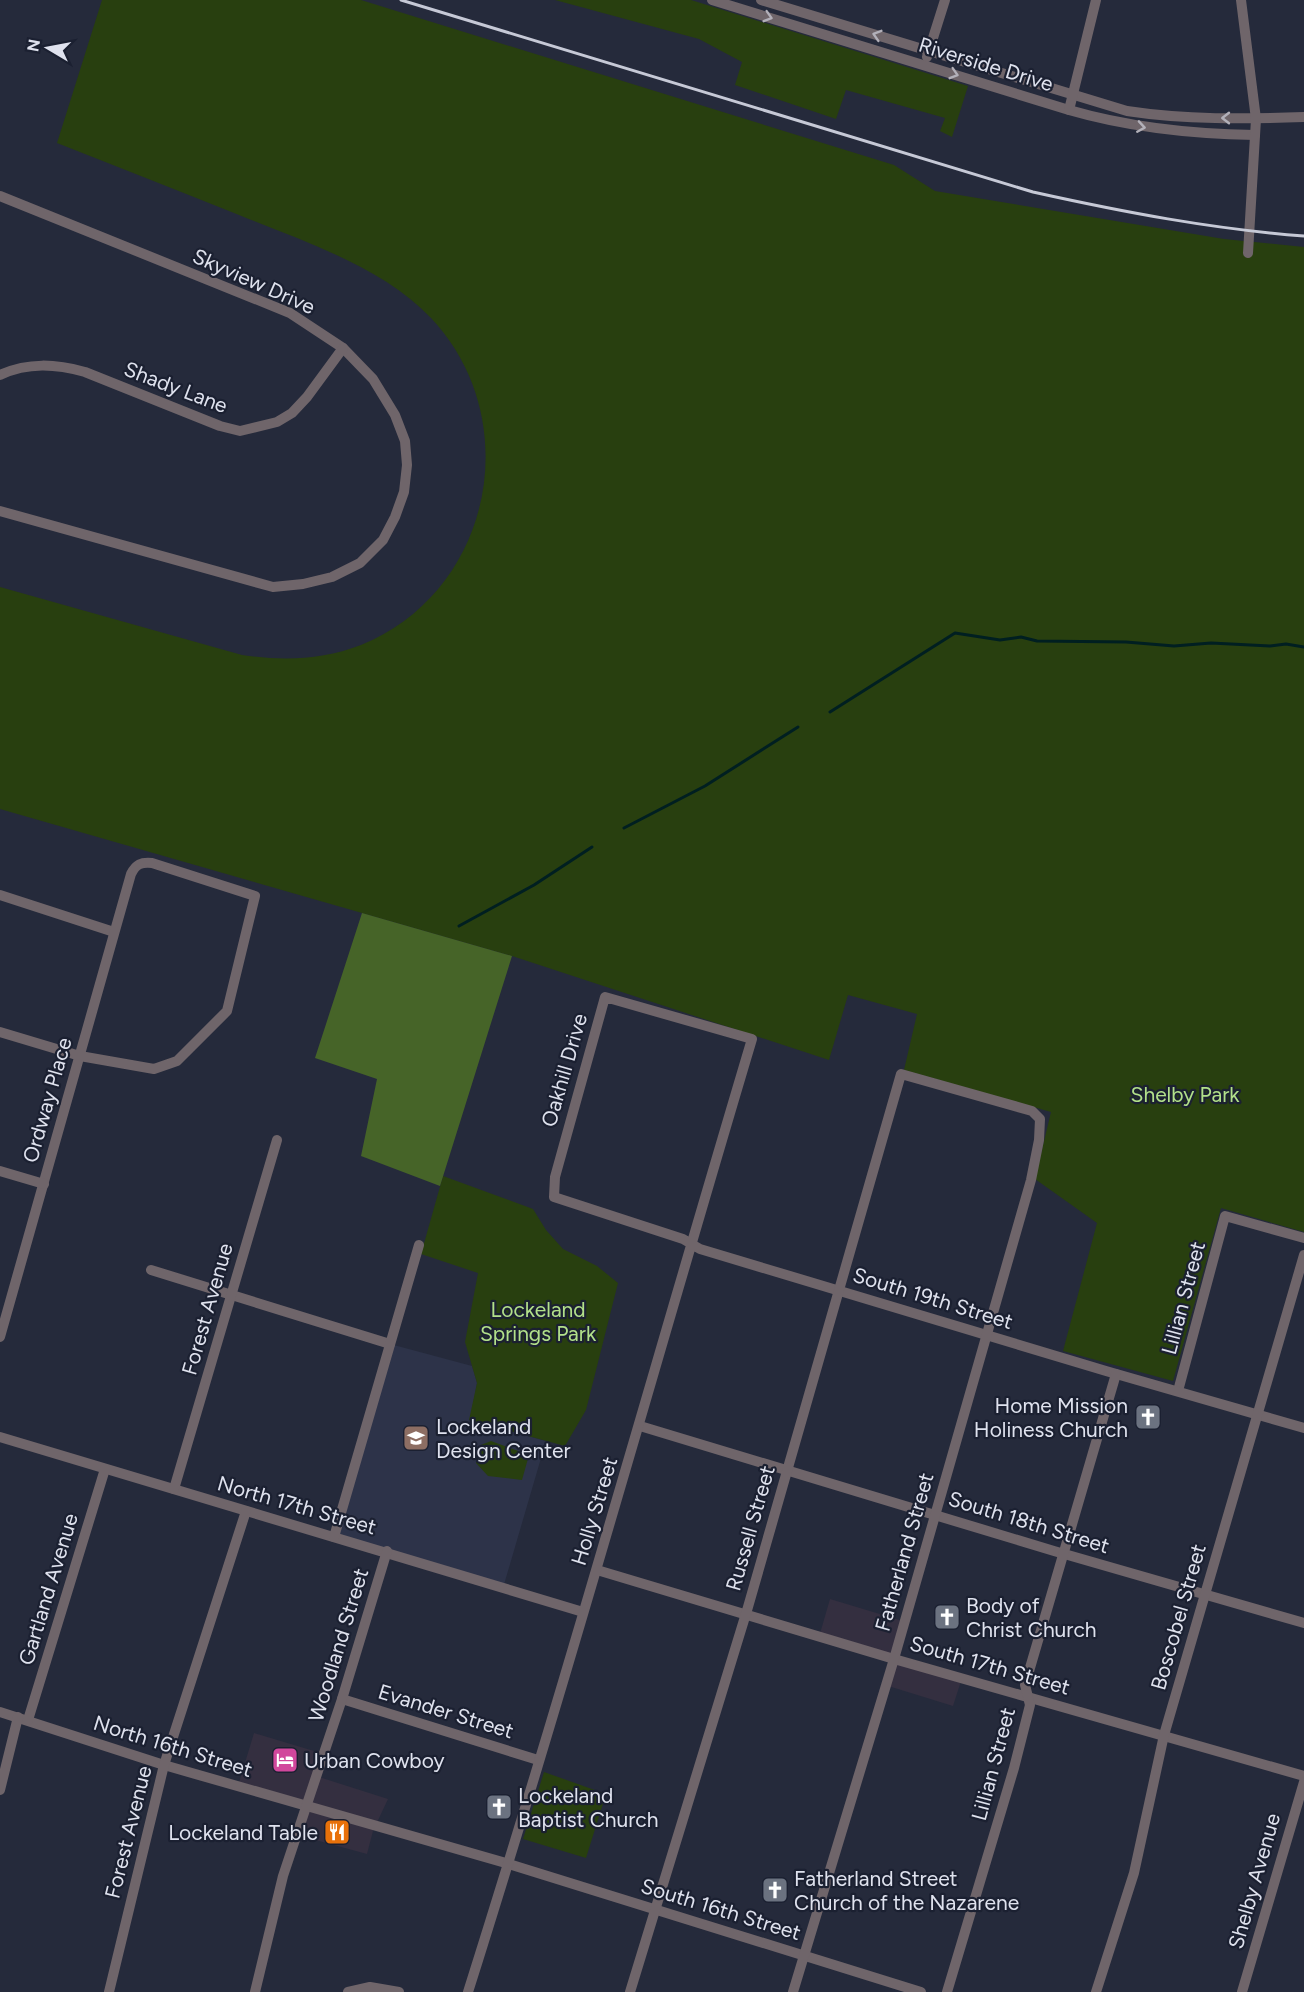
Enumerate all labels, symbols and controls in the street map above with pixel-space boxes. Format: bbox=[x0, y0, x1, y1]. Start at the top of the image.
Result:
one-way arrow bbox=[762, 10, 773, 22]
north arrow bbox=[18, 18, 78, 78]
one-way arrow bbox=[873, 30, 883, 42]
street label: Riverside Drive bbox=[916, 32, 1056, 96]
text: N bbox=[23, 38, 44, 53]
one-way arrow bbox=[948, 67, 959, 79]
one-way arrow bbox=[1222, 112, 1231, 124]
one-way arrow bbox=[1137, 121, 1146, 133]
street label: Skyview Drive bbox=[189, 243, 319, 319]
street label: Shady Lane bbox=[121, 356, 231, 418]
street label: Oakhill Drive bbox=[536, 1010, 592, 1130]
street label: Ordway Place bbox=[17, 1035, 77, 1165]
park label: Shelby Park bbox=[1131, 1082, 1240, 1107]
street label: Lillian Street bbox=[1156, 1239, 1210, 1357]
street label: Forest Avenue bbox=[176, 1240, 238, 1378]
street label: South 19th Street bbox=[850, 1262, 1016, 1334]
park label: Lockeland Springs Park bbox=[480, 1297, 597, 1346]
place label: Home Mission Holiness Church bbox=[974, 1393, 1128, 1442]
church icon: Home Mission Holiness Church bbox=[1133, 1402, 1163, 1432]
place label: Lockeland Design Center bbox=[436, 1414, 571, 1463]
school or university icon: Lockeland Design Center bbox=[401, 1423, 431, 1453]
street label: Holly Street bbox=[566, 1454, 622, 1568]
street label: Russell Street bbox=[720, 1462, 780, 1594]
street label: North 17th Street bbox=[215, 1470, 379, 1540]
street label: Fatherland Street bbox=[869, 1470, 939, 1634]
street label: South 18th Street bbox=[946, 1486, 1112, 1558]
street label: Gartland Avenue bbox=[13, 1510, 83, 1668]
street label: Boscobel Street bbox=[1145, 1541, 1211, 1693]
street label: Woodland Street bbox=[303, 1565, 373, 1725]
place label: Body of Christ Church bbox=[966, 1593, 1097, 1642]
church icon: Body of Christ Church bbox=[932, 1602, 962, 1632]
street label: South 17th Street bbox=[907, 1630, 1073, 1700]
street label: Evander Street bbox=[375, 1679, 517, 1743]
street label: Lillian Street bbox=[966, 1705, 1020, 1823]
street label: North 16th Street bbox=[91, 1710, 255, 1782]
hotel icon: Urban Cowboy bbox=[270, 1745, 300, 1775]
place label: Urban Cowboy bbox=[304, 1748, 445, 1773]
street label: Forest Avenue bbox=[99, 1763, 157, 1901]
place label: Lockeland Baptist Church bbox=[518, 1783, 658, 1832]
church icon: Lockeland Baptist Church bbox=[484, 1792, 514, 1822]
street label: Shelby Avenue bbox=[1223, 1810, 1285, 1952]
restaurant icon: Lockeland Table bbox=[322, 1817, 352, 1847]
place label: Lockeland Table bbox=[168, 1820, 318, 1845]
place label: Fatherland Street Church of the Nazarene bbox=[794, 1866, 1019, 1915]
street label: South 16th Street bbox=[638, 1873, 804, 1945]
church icon: Fatherland Street Church of the Nazarene bbox=[760, 1875, 790, 1905]

